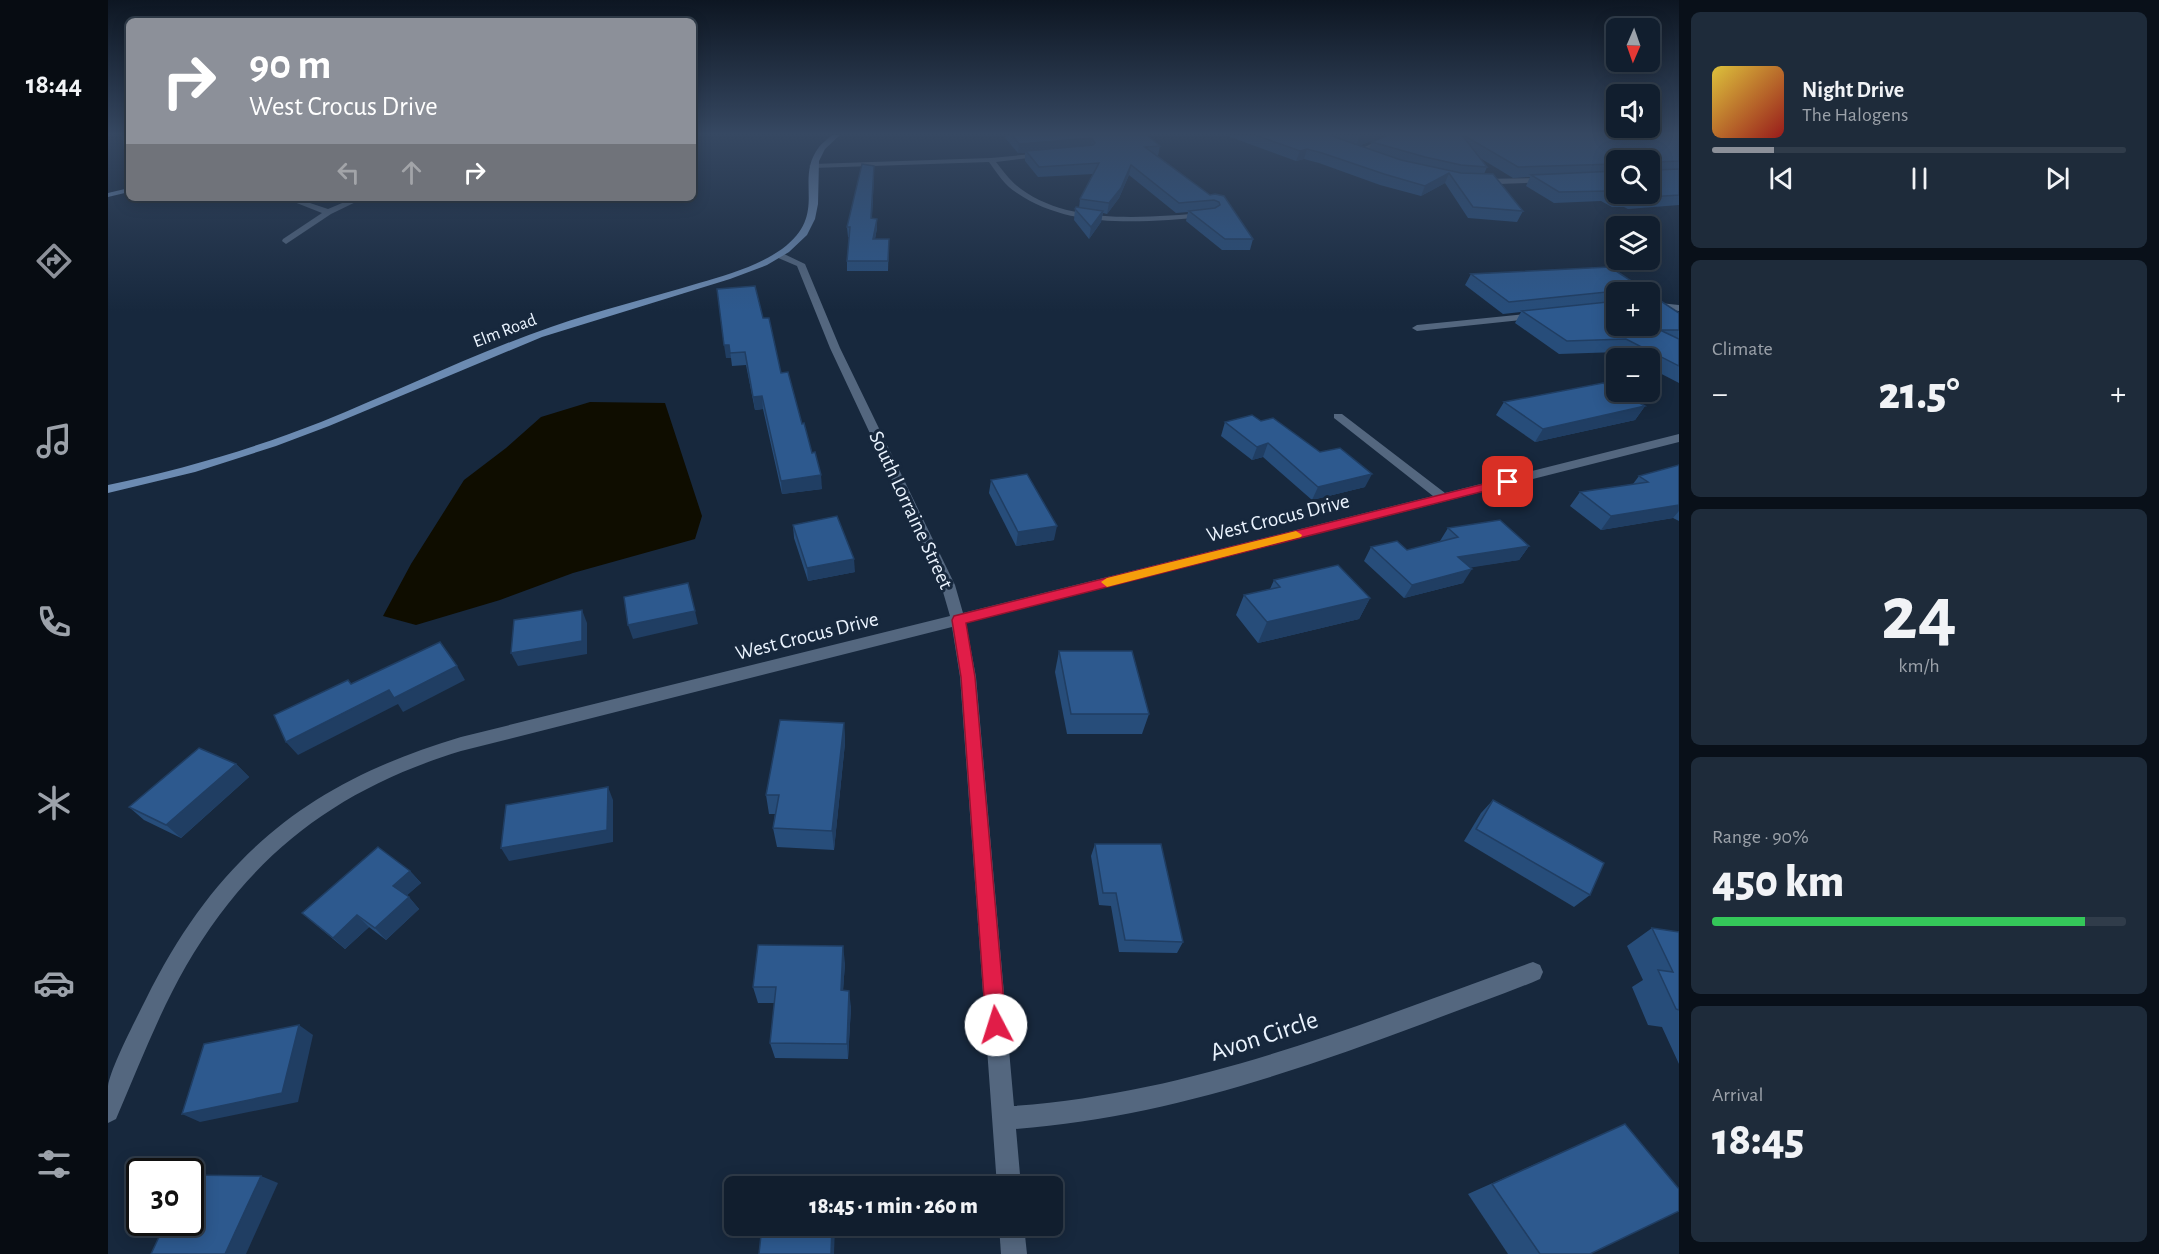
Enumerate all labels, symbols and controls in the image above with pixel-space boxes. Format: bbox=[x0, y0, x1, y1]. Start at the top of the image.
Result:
north arrow bbox=[1606, 18, 1660, 72]
map controls bbox=[1606, 18, 1660, 402]
icon: right bbox=[150, 42, 228, 120]
text: 90 m bbox=[249, 44, 331, 86]
text: 18:44 bbox=[26, 71, 82, 98]
text: Night Drive bbox=[1802, 79, 1904, 101]
button: sound bbox=[1606, 84, 1660, 138]
text: West Crocus Drive bbox=[249, 93, 438, 120]
text: The Halogens bbox=[1802, 105, 1908, 125]
button: search bbox=[1606, 150, 1660, 204]
icon: left bbox=[332, 156, 365, 189]
icon: ahead bbox=[395, 156, 428, 189]
icon: right bbox=[458, 156, 491, 189]
icon: previous bbox=[1765, 162, 1798, 195]
icon: pause bbox=[1903, 162, 1936, 195]
icon: next bbox=[2041, 162, 2074, 195]
button: layers bbox=[1606, 216, 1660, 270]
icon: directions bbox=[33, 240, 75, 282]
button: + bbox=[1606, 282, 1660, 336]
street label: Elm Road bbox=[471, 311, 539, 351]
text: Climate bbox=[1712, 339, 1773, 359]
button: − bbox=[1606, 348, 1660, 402]
text: 21.5° bbox=[1878, 372, 1960, 417]
text: − bbox=[1712, 378, 1728, 411]
text: + bbox=[2110, 378, 2126, 411]
icon: music bbox=[33, 420, 75, 462]
street label: South Lorraine Street bbox=[865, 428, 957, 593]
pin bbox=[1482, 456, 1533, 507]
icon: arrive bbox=[1491, 465, 1524, 498]
street label: West Crocus Drive bbox=[1204, 490, 1352, 546]
text: 24 bbox=[1881, 576, 1957, 654]
icon: phone bbox=[33, 601, 75, 643]
street label: West Crocus Drive bbox=[733, 608, 881, 664]
text: km/h bbox=[1898, 656, 1940, 676]
icon: climate bbox=[33, 782, 75, 824]
text: Range · 90% bbox=[1712, 827, 1809, 847]
text: 450 km bbox=[1712, 860, 1844, 905]
icon: car bbox=[33, 962, 75, 1004]
position arrow bbox=[964, 993, 1028, 1057]
street label: Avon Circle bbox=[1207, 1006, 1321, 1066]
text: Arrival bbox=[1712, 1085, 1763, 1105]
text: 18:45 bbox=[1712, 1118, 1804, 1163]
icon: filters bbox=[33, 1143, 75, 1185]
speed limit sign: 30 bbox=[126, 1158, 204, 1236]
text: 18:45 · 1 min · 260 m bbox=[809, 1195, 978, 1217]

